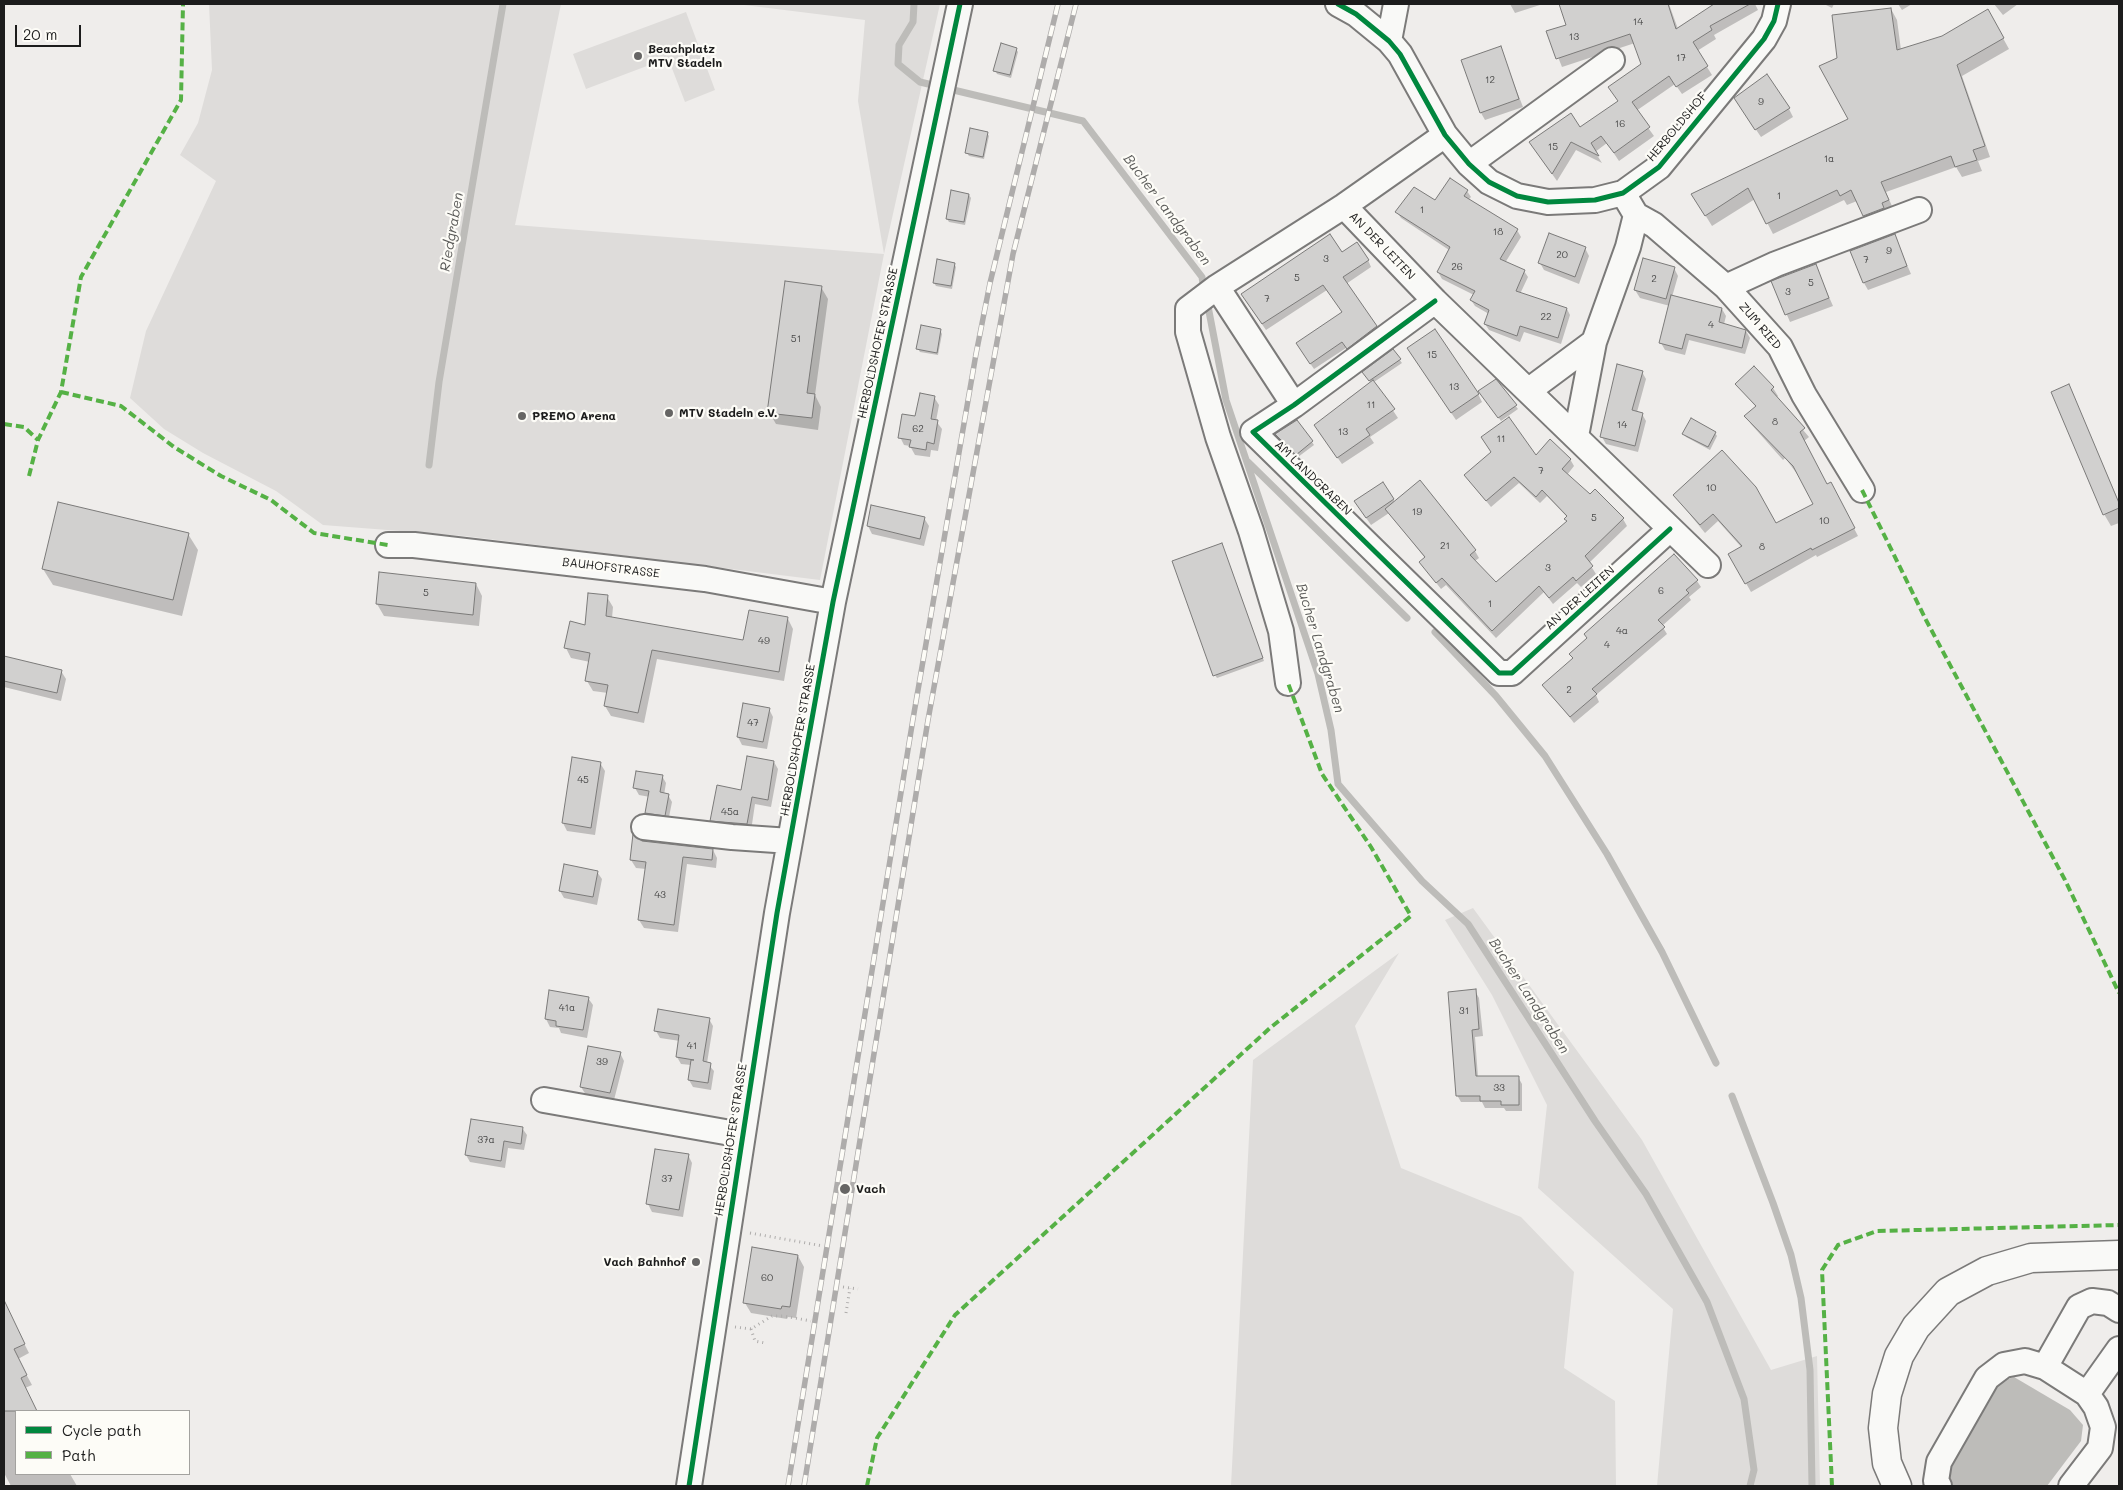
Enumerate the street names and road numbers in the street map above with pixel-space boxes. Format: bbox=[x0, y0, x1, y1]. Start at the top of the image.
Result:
street label: HERBOLDSHOF bbox=[1644, 89, 1710, 165]
street label: AN DER LEITEN bbox=[1346, 209, 1418, 283]
street label: HERBOLDSHOFER STRASSE bbox=[855, 266, 901, 420]
street label: ZUM RIED bbox=[1736, 300, 1784, 352]
street label: AM LANDGRABEN bbox=[1271, 438, 1355, 518]
street label: BAUHOFSTRASSE bbox=[561, 555, 661, 581]
street label: AN DER LEITEN bbox=[1542, 563, 1618, 633]
street label: HERBOLDSHOFER STRASSE bbox=[778, 663, 818, 817]
street label: HERBOLDSHOFER STRASSE bbox=[712, 1063, 750, 1217]

